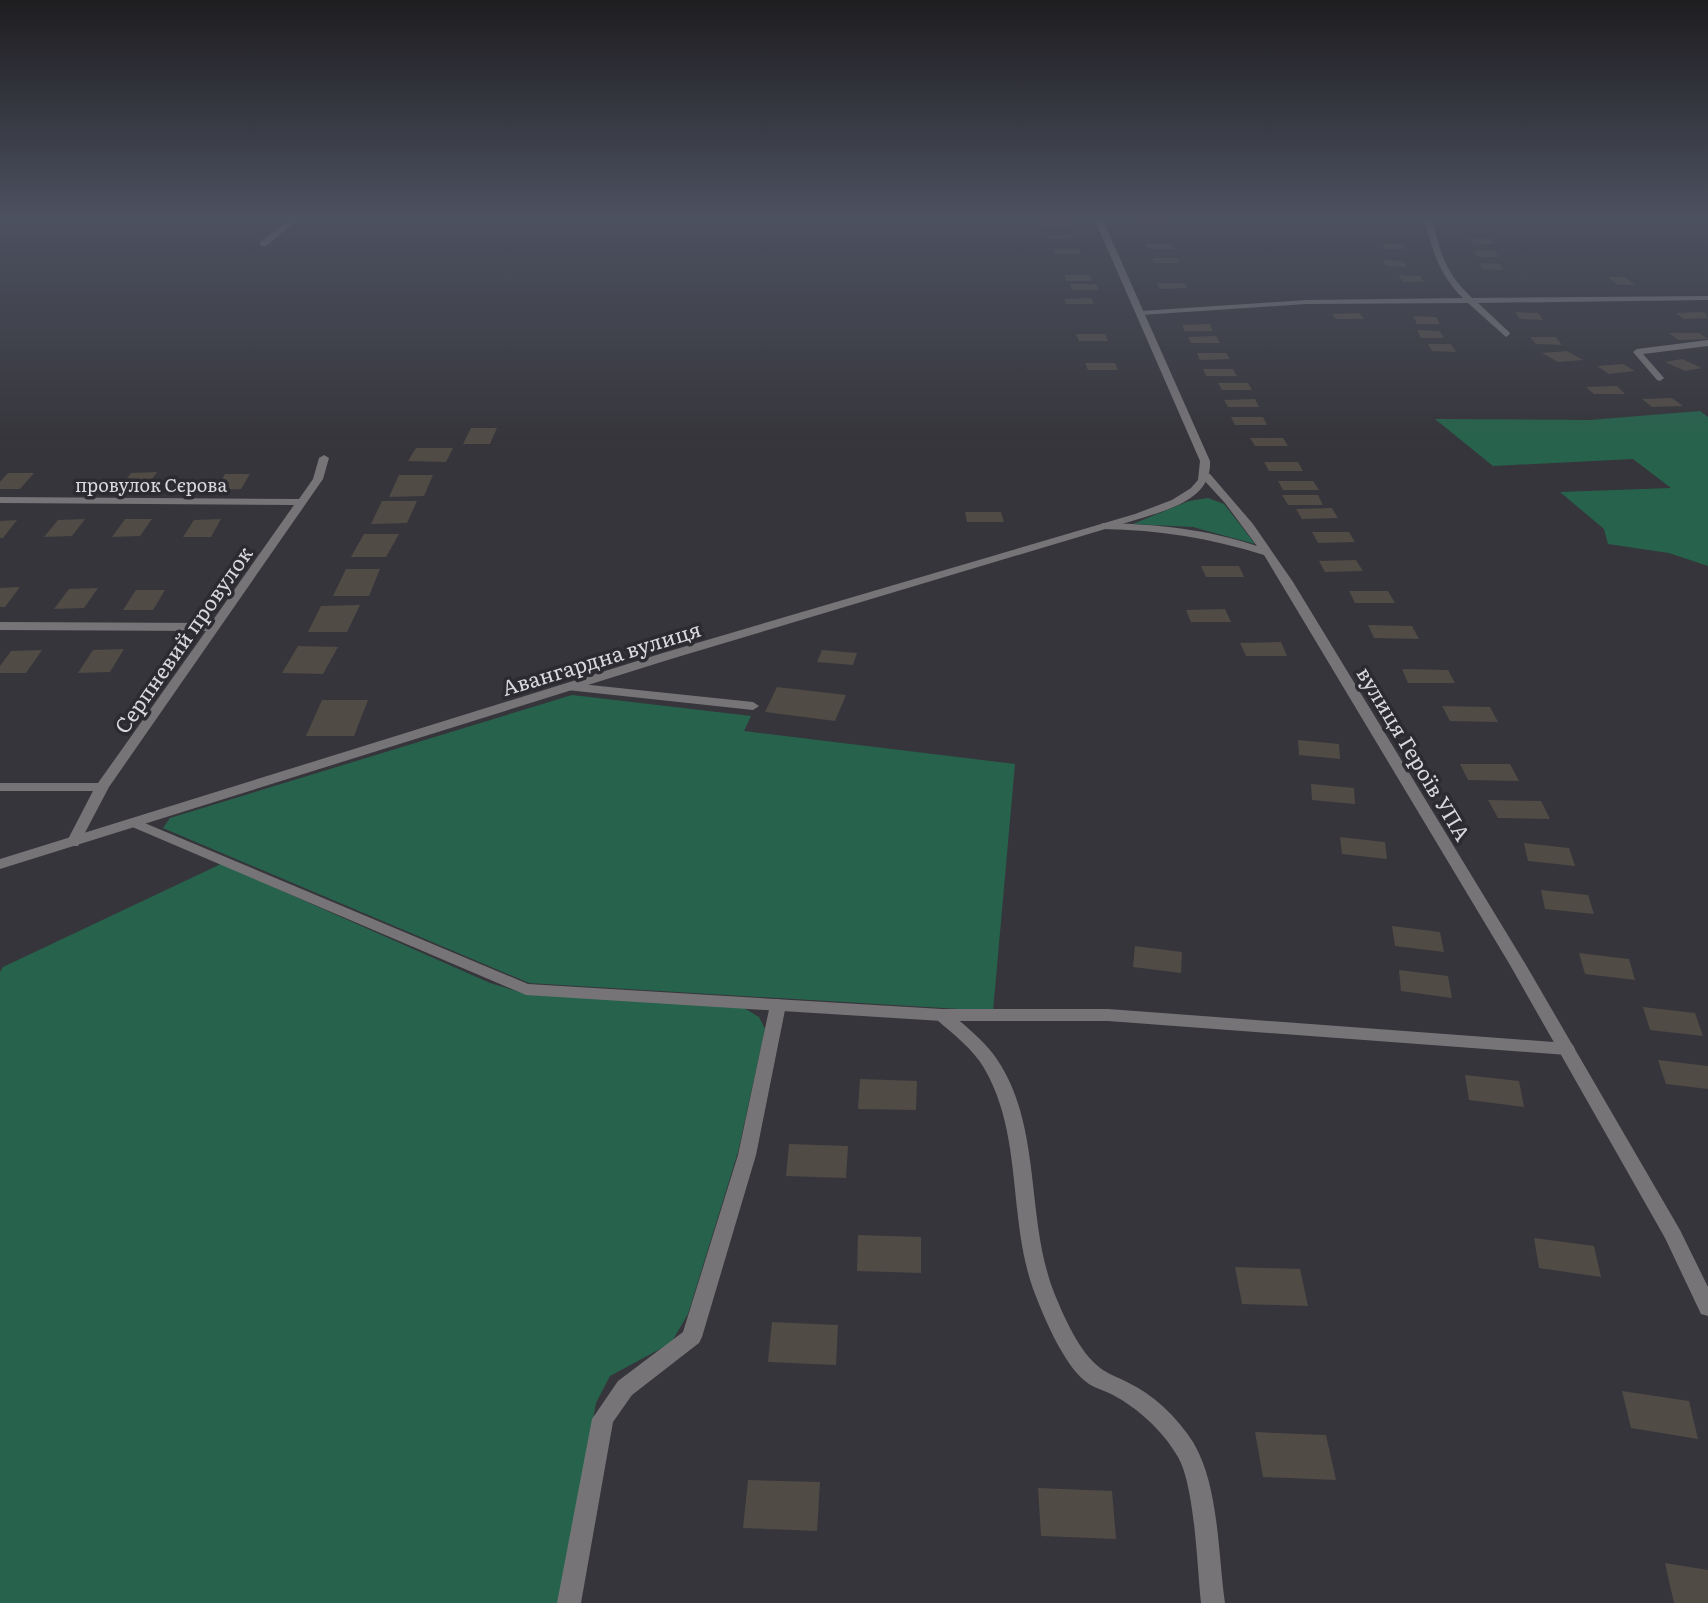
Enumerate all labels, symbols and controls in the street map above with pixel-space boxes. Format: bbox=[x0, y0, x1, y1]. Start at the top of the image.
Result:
street label: провулок Сєрова bbox=[75, 471, 227, 498]
street label: Серпневий провулок bbox=[105, 539, 259, 739]
street label: Авангардна вулиця bbox=[498, 612, 704, 702]
street label: вулиця Героїв УПА bbox=[1351, 660, 1480, 846]

